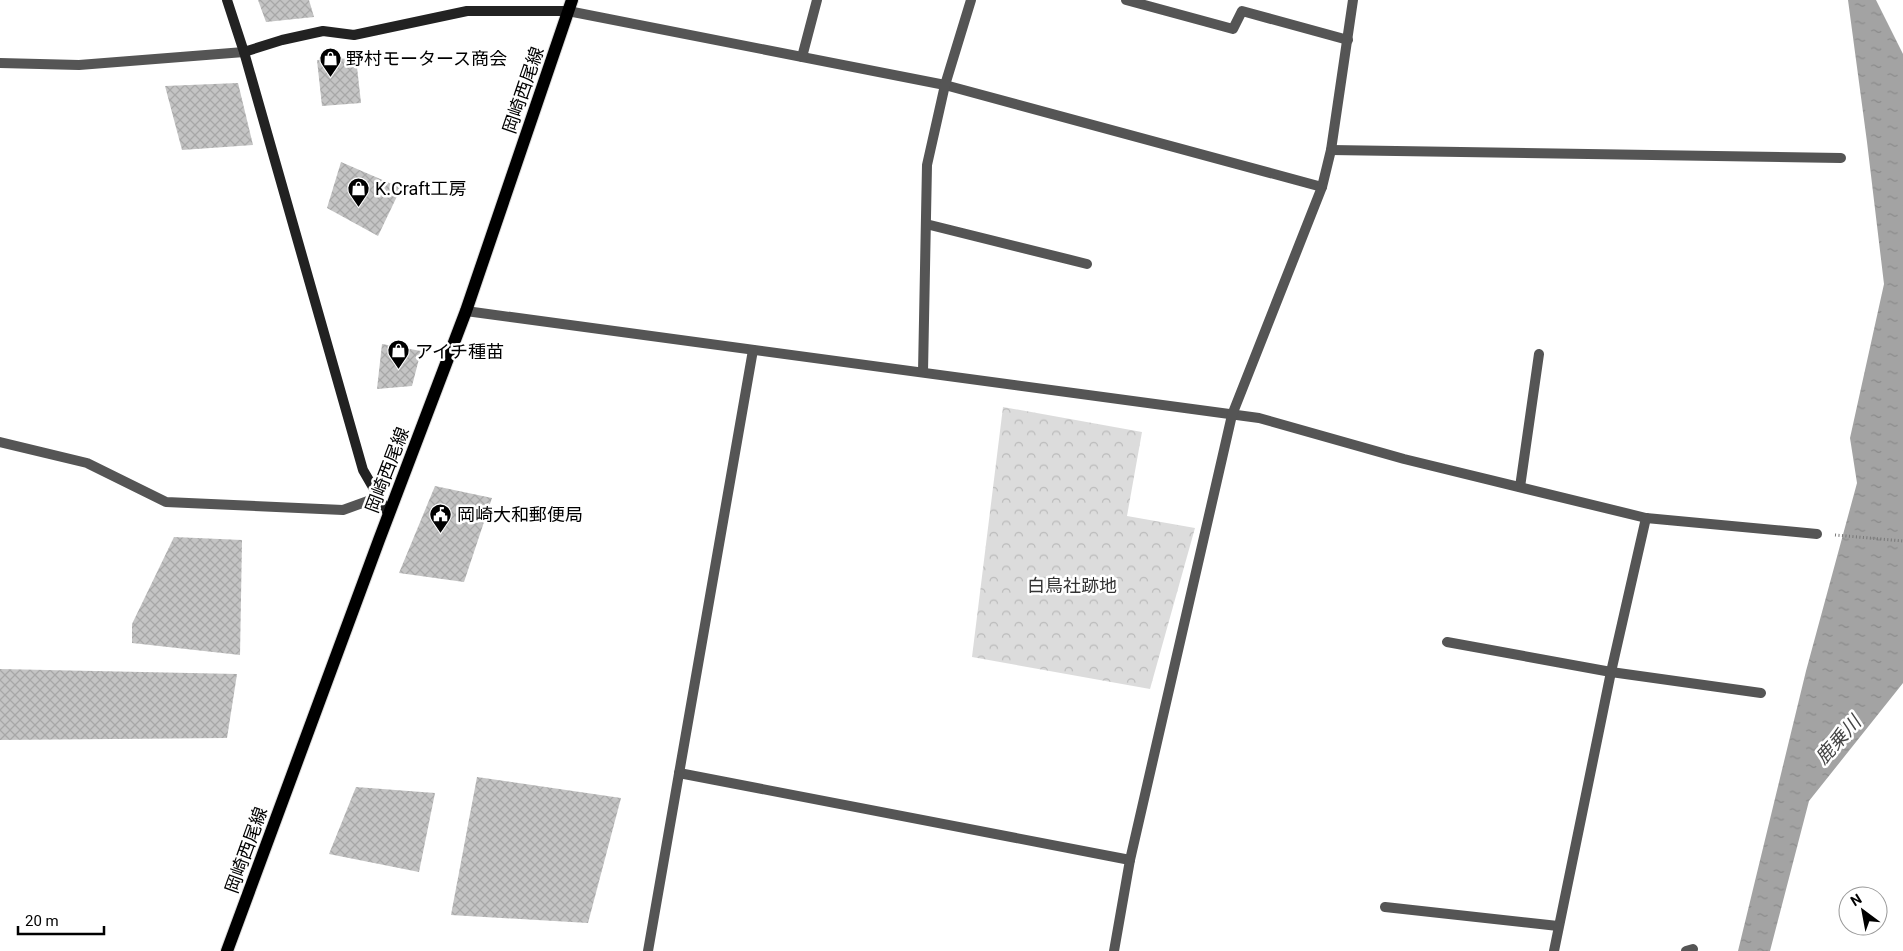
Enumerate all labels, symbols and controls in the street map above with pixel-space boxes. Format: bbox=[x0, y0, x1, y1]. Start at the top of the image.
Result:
street label: 岡崎西尾線 bbox=[498, 44, 548, 136]
shop icon: 野村モータース商会 bbox=[318, 46, 342, 77]
place label: 野村モータース商会 bbox=[346, 48, 507, 69]
shop icon: K.Craft工房 bbox=[347, 176, 371, 207]
place label: K.Craft工房 bbox=[375, 178, 466, 199]
shop icon: アイチ種苗 bbox=[387, 339, 411, 370]
place label: アイチ種苗 bbox=[415, 341, 504, 362]
street label: 岡崎西尾線 bbox=[361, 424, 413, 516]
public building icon: 岡崎大和郵便局 bbox=[429, 502, 453, 533]
place label: 岡崎大和郵便局 bbox=[457, 504, 583, 525]
park label: 白鳥社跡地 bbox=[1027, 575, 1117, 596]
water label: 鹿乗川 bbox=[1810, 710, 1867, 769]
street label: 岡崎西尾線 bbox=[221, 804, 271, 896]
north arrow bbox=[1838, 886, 1888, 936]
text: N bbox=[1848, 891, 1865, 909]
scale bar bbox=[18, 904, 104, 936]
text: 20 m bbox=[25, 912, 59, 930]

